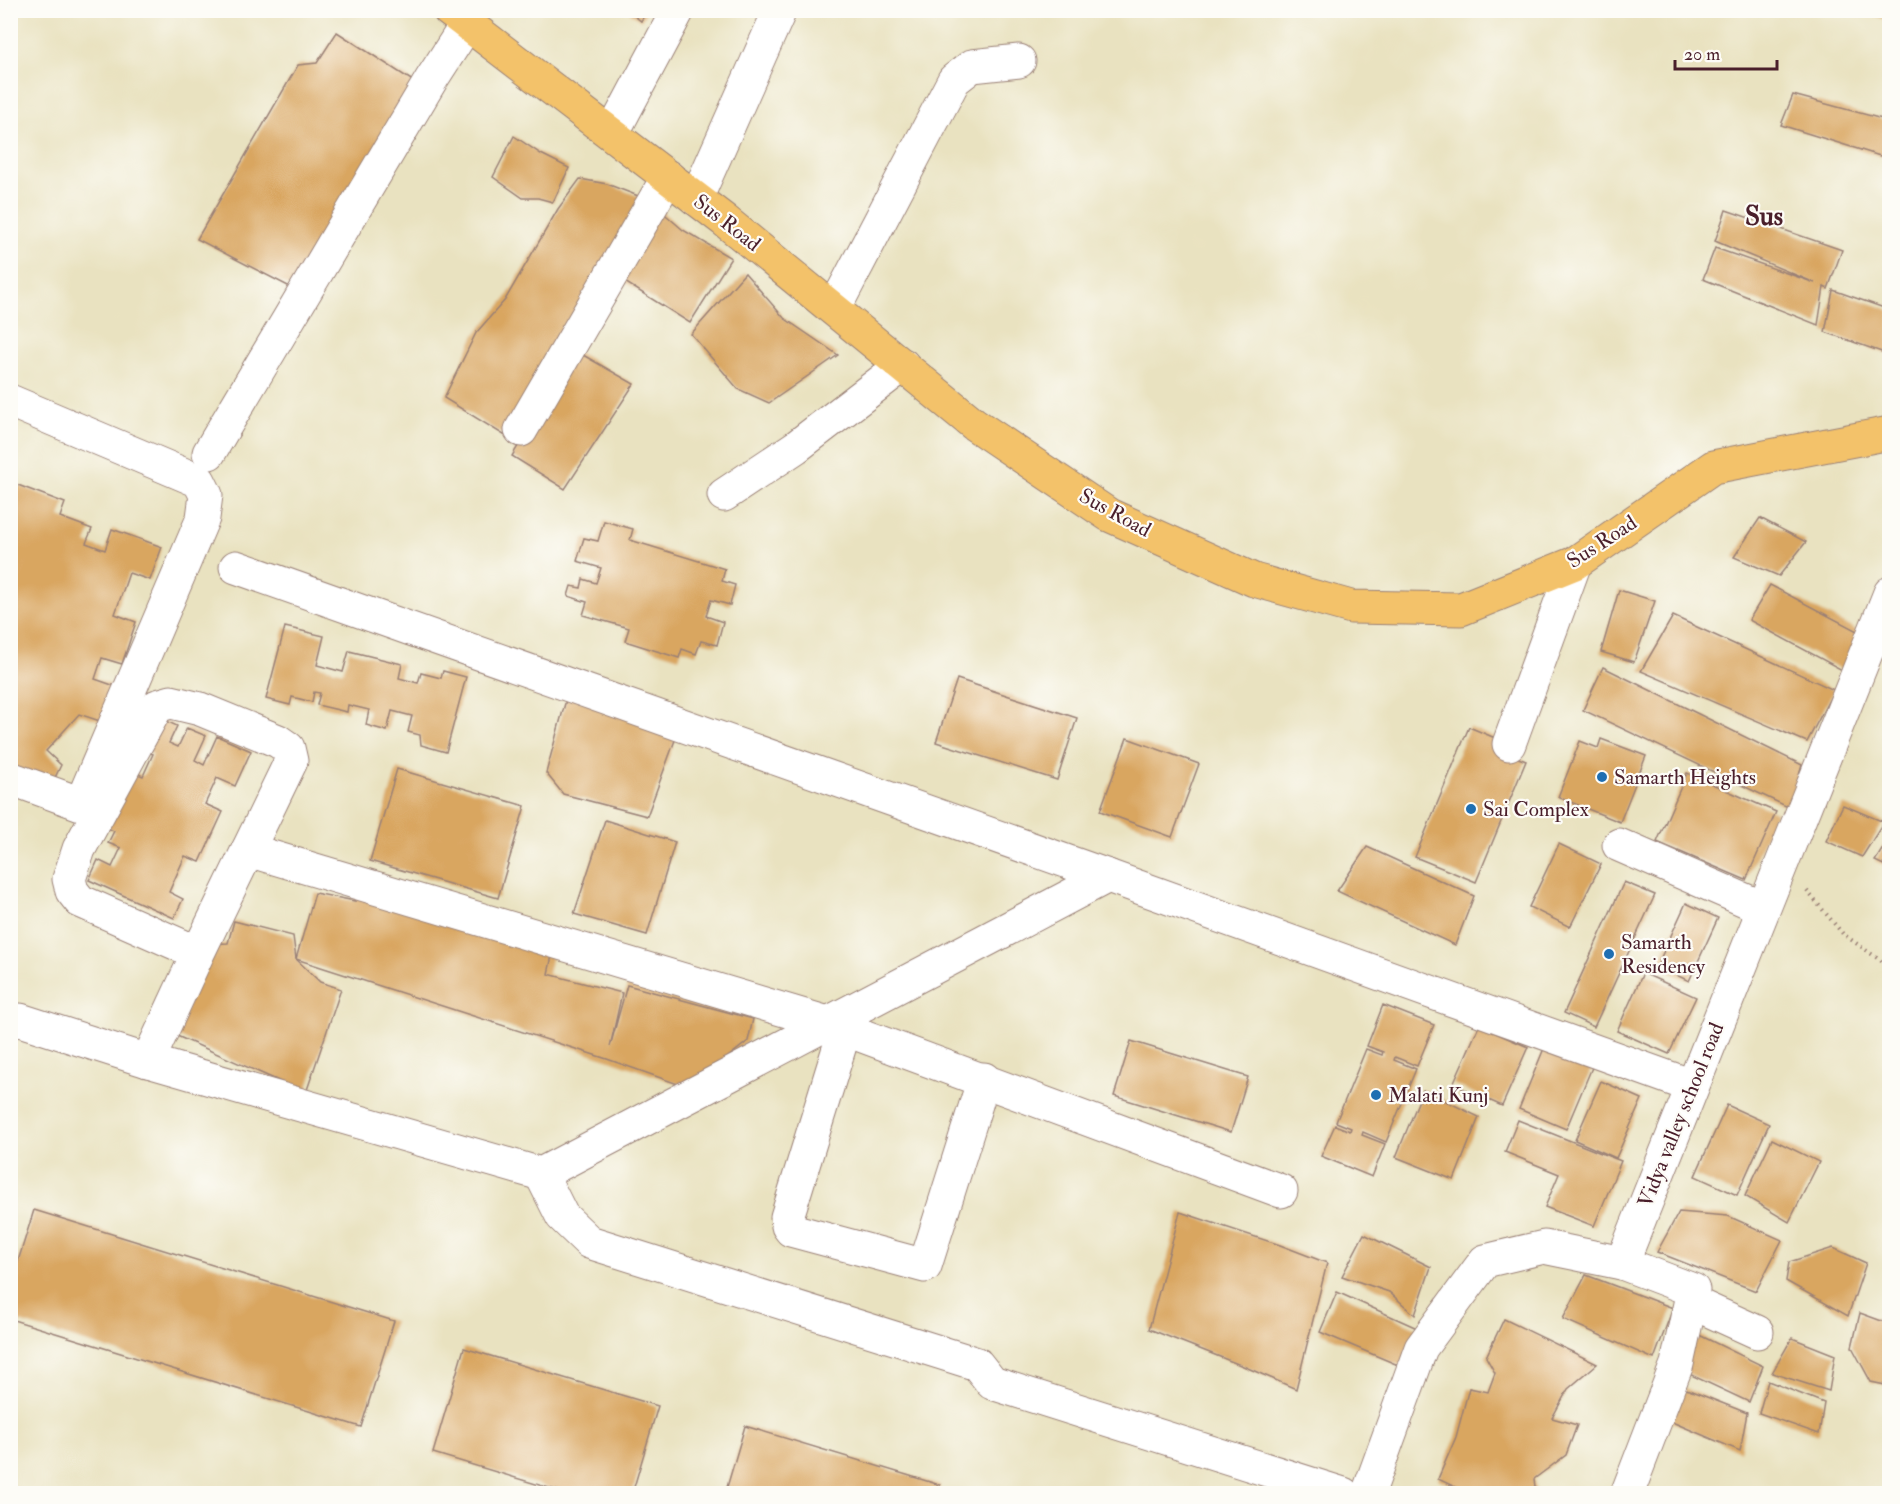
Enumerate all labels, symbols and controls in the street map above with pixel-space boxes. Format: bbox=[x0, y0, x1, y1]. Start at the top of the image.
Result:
scale bar bbox=[1675, 33, 1777, 71]
text: 20 m bbox=[1684, 43, 1720, 66]
street label: Sus Road bbox=[688, 188, 767, 258]
district label: Sus bbox=[1745, 200, 1783, 233]
street label: Sus Road bbox=[1074, 482, 1156, 544]
street label: Sus Road bbox=[1562, 509, 1643, 575]
place label: Samarth Heights bbox=[1614, 764, 1756, 791]
marker: Samarth Heights bbox=[1595, 770, 1609, 784]
place label: Sai Complex bbox=[1483, 796, 1590, 823]
marker: Sai Complex bbox=[1464, 802, 1478, 816]
place label: Samarth Residency bbox=[1621, 929, 1706, 980]
marker: Samarth Residency bbox=[1602, 947, 1616, 961]
street label: Vidya valley school road bbox=[1632, 1018, 1731, 1211]
place label: Malati Kunj bbox=[1388, 1082, 1488, 1109]
marker: Malati Kunj bbox=[1369, 1088, 1383, 1102]

